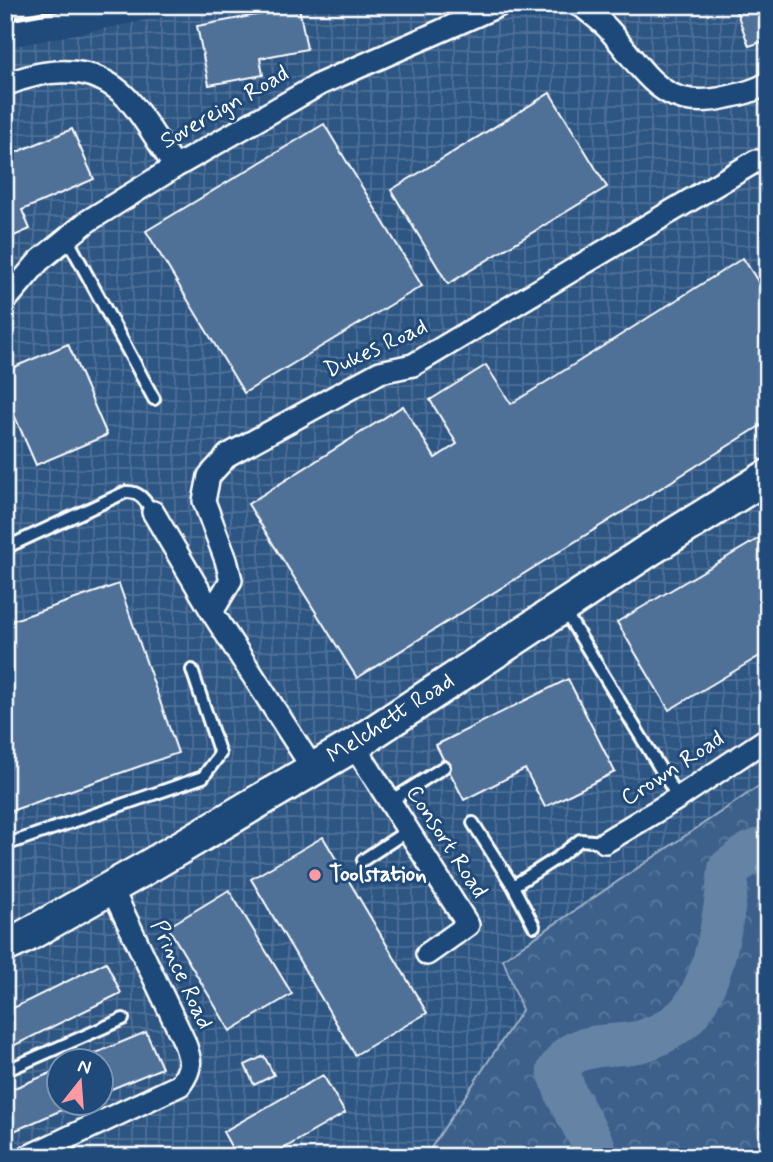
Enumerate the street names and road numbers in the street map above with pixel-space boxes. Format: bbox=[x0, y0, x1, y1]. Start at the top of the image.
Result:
street label: Sovereign Road bbox=[155, 59, 295, 157]
street label: Dukes Road bbox=[320, 312, 432, 386]
street label: Melchett Road bbox=[322, 667, 460, 771]
street label: Crown Road bbox=[616, 724, 730, 814]
street label: Consort Road bbox=[398, 780, 494, 904]
street label: Prince Road bbox=[143, 915, 219, 1035]

